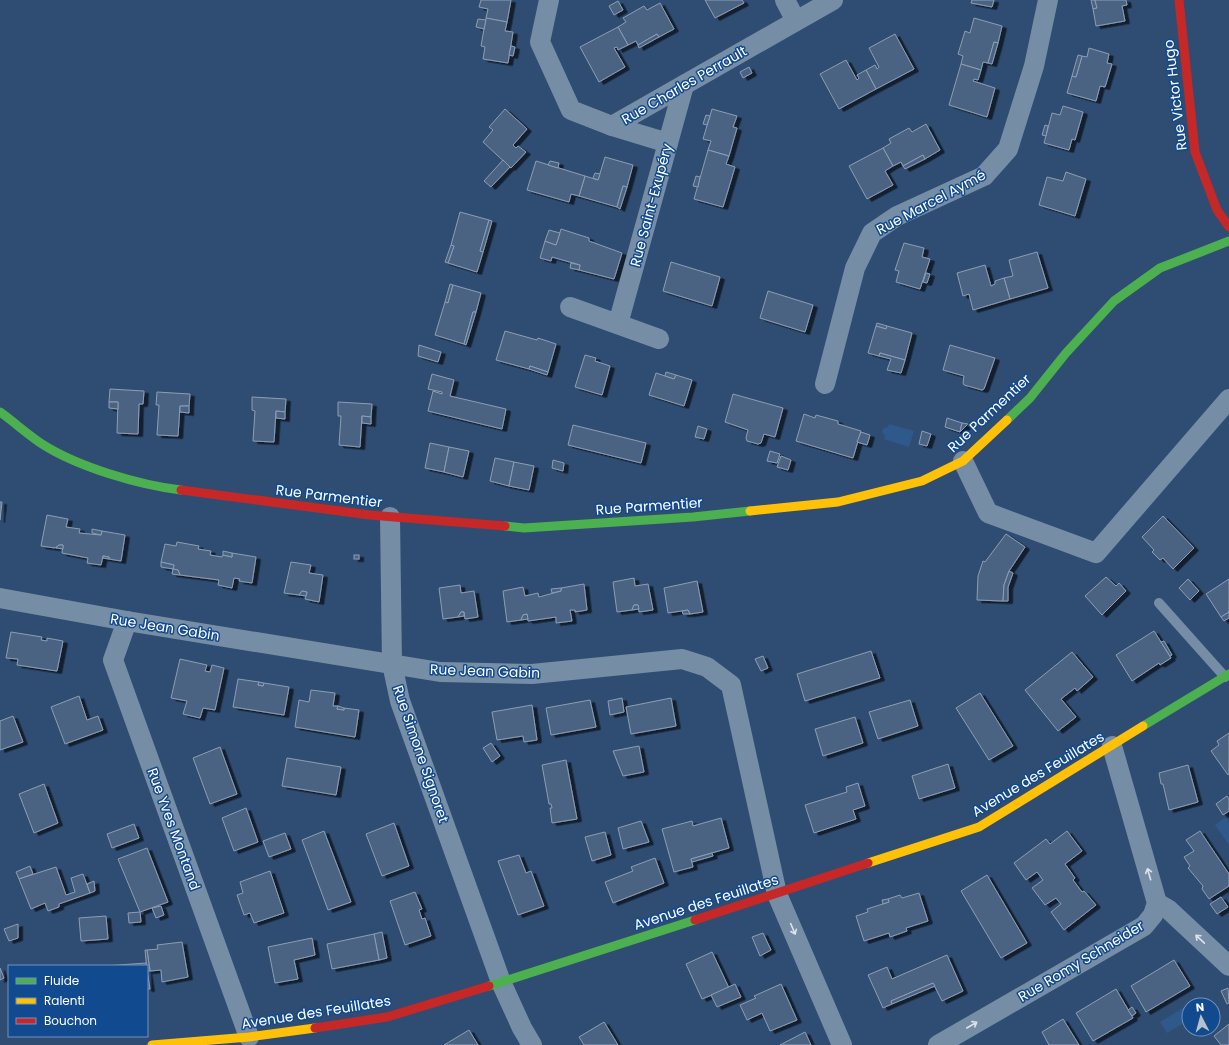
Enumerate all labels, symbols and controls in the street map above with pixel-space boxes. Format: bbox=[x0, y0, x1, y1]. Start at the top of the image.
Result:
street label: Rue Victor Hugo bbox=[1158, 38, 1192, 151]
street label: Rue Charles Perrault bbox=[618, 41, 750, 129]
street label: Rue Saint-Exupéry bbox=[625, 141, 677, 269]
street label: Rue Marcel Aymé bbox=[873, 165, 990, 239]
street label: Rue Parmentier bbox=[943, 369, 1035, 457]
street label: Rue Parmentier bbox=[275, 480, 383, 512]
street label: Rue Parmentier bbox=[595, 492, 703, 520]
street label: Rue Jean Gabin bbox=[109, 608, 221, 646]
street label: Rue Jean Gabin bbox=[429, 659, 541, 683]
street label: Rue Simone Signoret bbox=[388, 682, 454, 826]
street label: Avenue des Feuillates bbox=[968, 727, 1108, 821]
street label: Rue Yves Montand bbox=[143, 765, 205, 893]
one-way arrow bbox=[1145, 868, 1152, 881]
street label: Avenue des Feuillates bbox=[631, 869, 781, 935]
street label: Rue Romy Schneider bbox=[1014, 915, 1148, 1007]
one-way arrow bbox=[789, 923, 797, 935]
one-way arrow bbox=[1195, 935, 1206, 944]
legend bbox=[8, 965, 148, 1037]
text: Fluide bbox=[44, 972, 79, 989]
street label: Avenue des Feuillates bbox=[240, 990, 392, 1034]
text: Ralenti bbox=[44, 992, 85, 1009]
north arrow bbox=[1181, 997, 1221, 1037]
text: N bbox=[1195, 999, 1205, 1015]
text: Bouchon bbox=[44, 1012, 97, 1029]
one-way arrow bbox=[966, 1021, 978, 1029]

